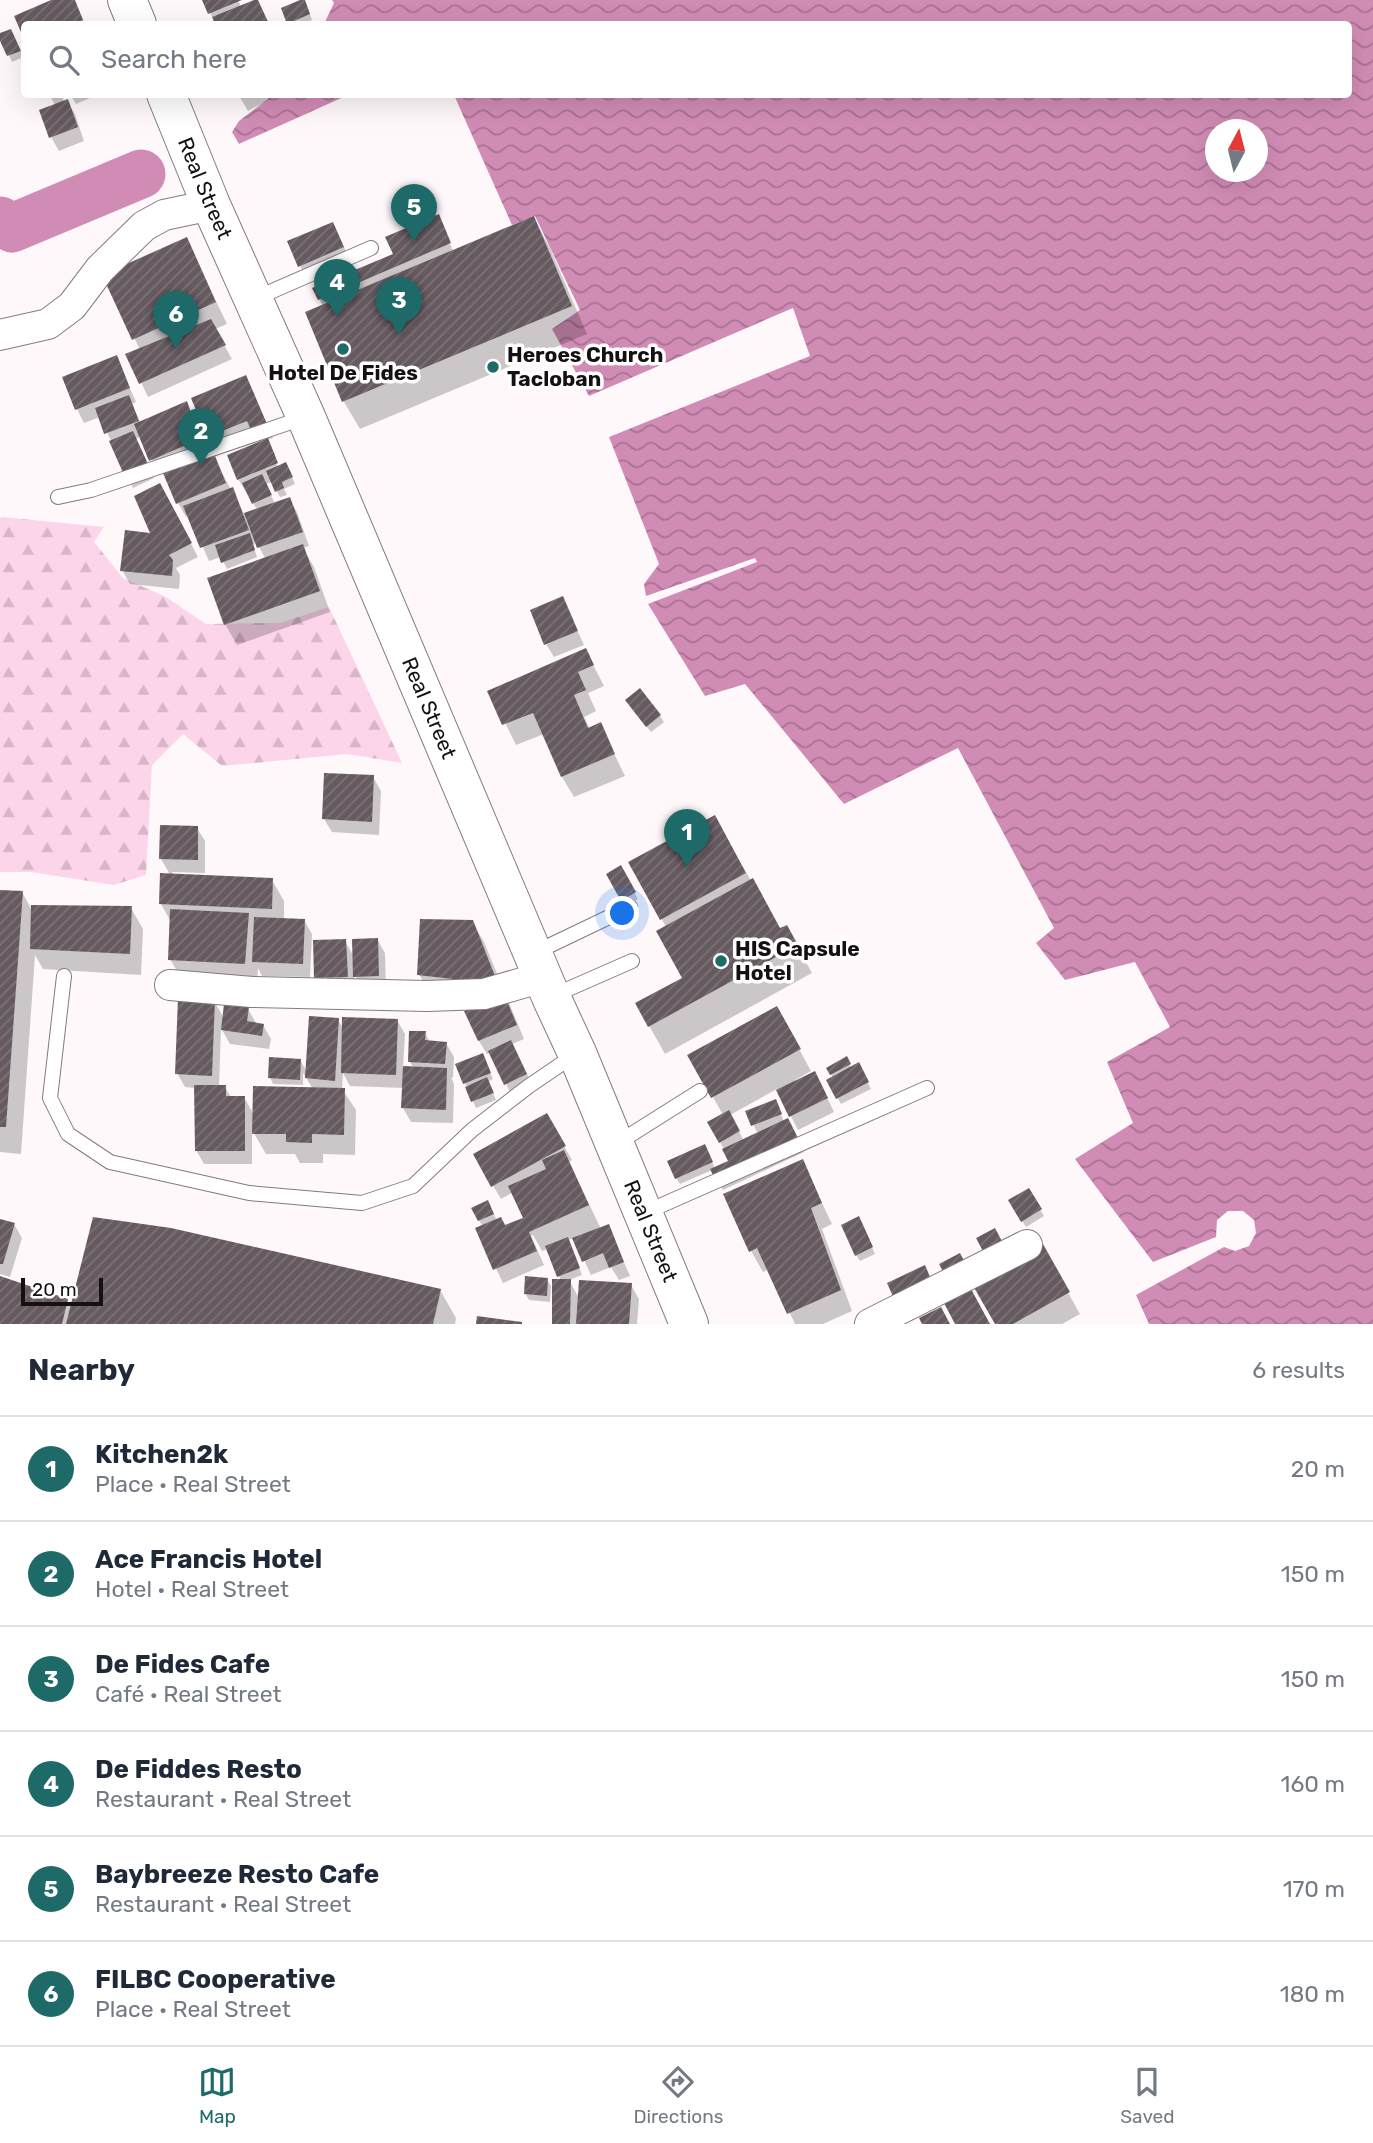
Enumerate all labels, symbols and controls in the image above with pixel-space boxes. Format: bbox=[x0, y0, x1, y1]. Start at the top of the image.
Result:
search box bbox=[21, 21, 1352, 98]
icon: search bbox=[45, 41, 83, 79]
text: Search here bbox=[101, 44, 247, 75]
north arrow bbox=[1205, 119, 1268, 182]
street label: Real Street bbox=[173, 134, 238, 243]
pin: 5 bbox=[391, 184, 437, 242]
pin: 4 bbox=[314, 259, 360, 317]
pin: 3 bbox=[376, 277, 422, 335]
pin: 6 bbox=[153, 291, 199, 349]
marker: Hotel De Fides bbox=[335, 341, 351, 357]
place label: Heroes Church Tacloban bbox=[507, 342, 663, 391]
marker: Heroes Church Tacloban bbox=[485, 359, 501, 375]
place label: Hotel De Fides bbox=[268, 360, 418, 385]
pin: 2 bbox=[178, 408, 224, 466]
street label: Real Street bbox=[397, 653, 462, 762]
pin: 1 bbox=[664, 809, 710, 867]
your location bbox=[605, 896, 639, 930]
place label: HIS Capsule Hotel bbox=[735, 936, 860, 985]
marker: HIS Capsule Hotel bbox=[713, 953, 729, 969]
street label: Real Street bbox=[619, 1176, 683, 1285]
scale bar bbox=[21, 1275, 103, 1307]
text: 20 m bbox=[32, 1278, 77, 1301]
text: Nearby bbox=[28, 1352, 135, 1388]
text: 6 results bbox=[1252, 1356, 1345, 1384]
text: Kitchen2k bbox=[95, 1439, 228, 1470]
text: 1 bbox=[45, 1455, 57, 1483]
text: 20 m bbox=[1291, 1455, 1345, 1483]
text: Place · Real Street bbox=[95, 1470, 291, 1498]
text: Ace Francis Hotel bbox=[95, 1544, 322, 1575]
text: 2 bbox=[44, 1560, 58, 1588]
text: 150 m bbox=[1281, 1560, 1345, 1588]
text: Hotel · Real Street bbox=[95, 1575, 289, 1603]
text: De Fides Cafe bbox=[95, 1649, 270, 1680]
text: 3 bbox=[43, 1665, 59, 1693]
text: 150 m bbox=[1281, 1665, 1345, 1693]
text: Café · Real Street bbox=[95, 1680, 282, 1708]
text: De Fiddes Resto bbox=[95, 1754, 302, 1785]
text: 4 bbox=[43, 1770, 59, 1798]
text: 160 m bbox=[1281, 1770, 1345, 1798]
text: Restaurant · Real Street bbox=[95, 1785, 351, 1813]
text: Baybreeze Resto Cafe bbox=[95, 1859, 379, 1890]
text: 5 bbox=[44, 1875, 58, 1903]
text: 170 m bbox=[1283, 1875, 1345, 1903]
text: Restaurant · Real Street bbox=[95, 1890, 351, 1918]
text: FILBC Cooperative bbox=[95, 1964, 336, 1995]
text: 6 bbox=[44, 1980, 58, 2008]
text: 180 m bbox=[1280, 1980, 1345, 2008]
text: Place · Real Street bbox=[95, 1995, 291, 2023]
tab: Map bbox=[198, 2063, 236, 2128]
tab: Directions bbox=[633, 2063, 723, 2128]
tab: Saved bbox=[1120, 2063, 1175, 2128]

